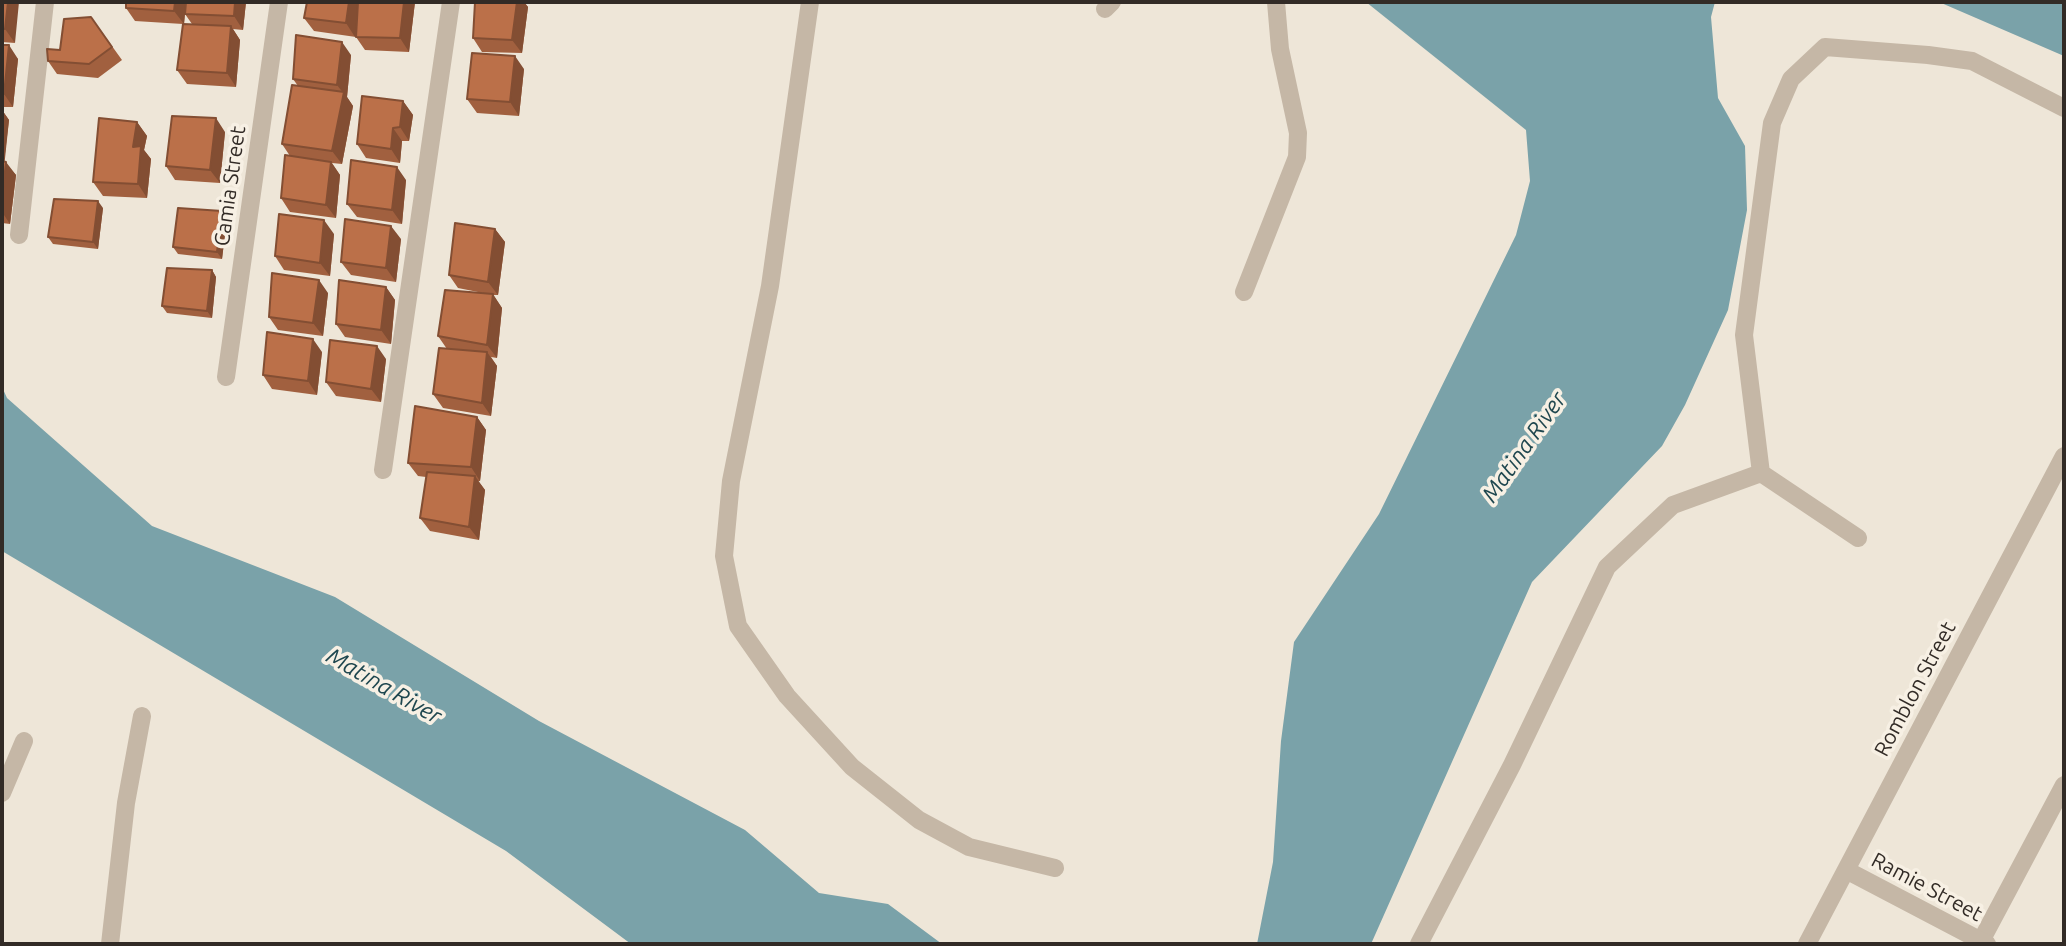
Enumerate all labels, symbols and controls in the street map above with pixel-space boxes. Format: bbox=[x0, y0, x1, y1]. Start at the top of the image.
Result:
street label: Camia Street bbox=[209, 124, 251, 248]
water label: Matina River bbox=[1476, 387, 1572, 507]
street label: Romblon Street bbox=[1869, 617, 1961, 761]
water label: Matina River bbox=[322, 642, 446, 730]
street label: Ramie Street bbox=[1867, 847, 1987, 927]

